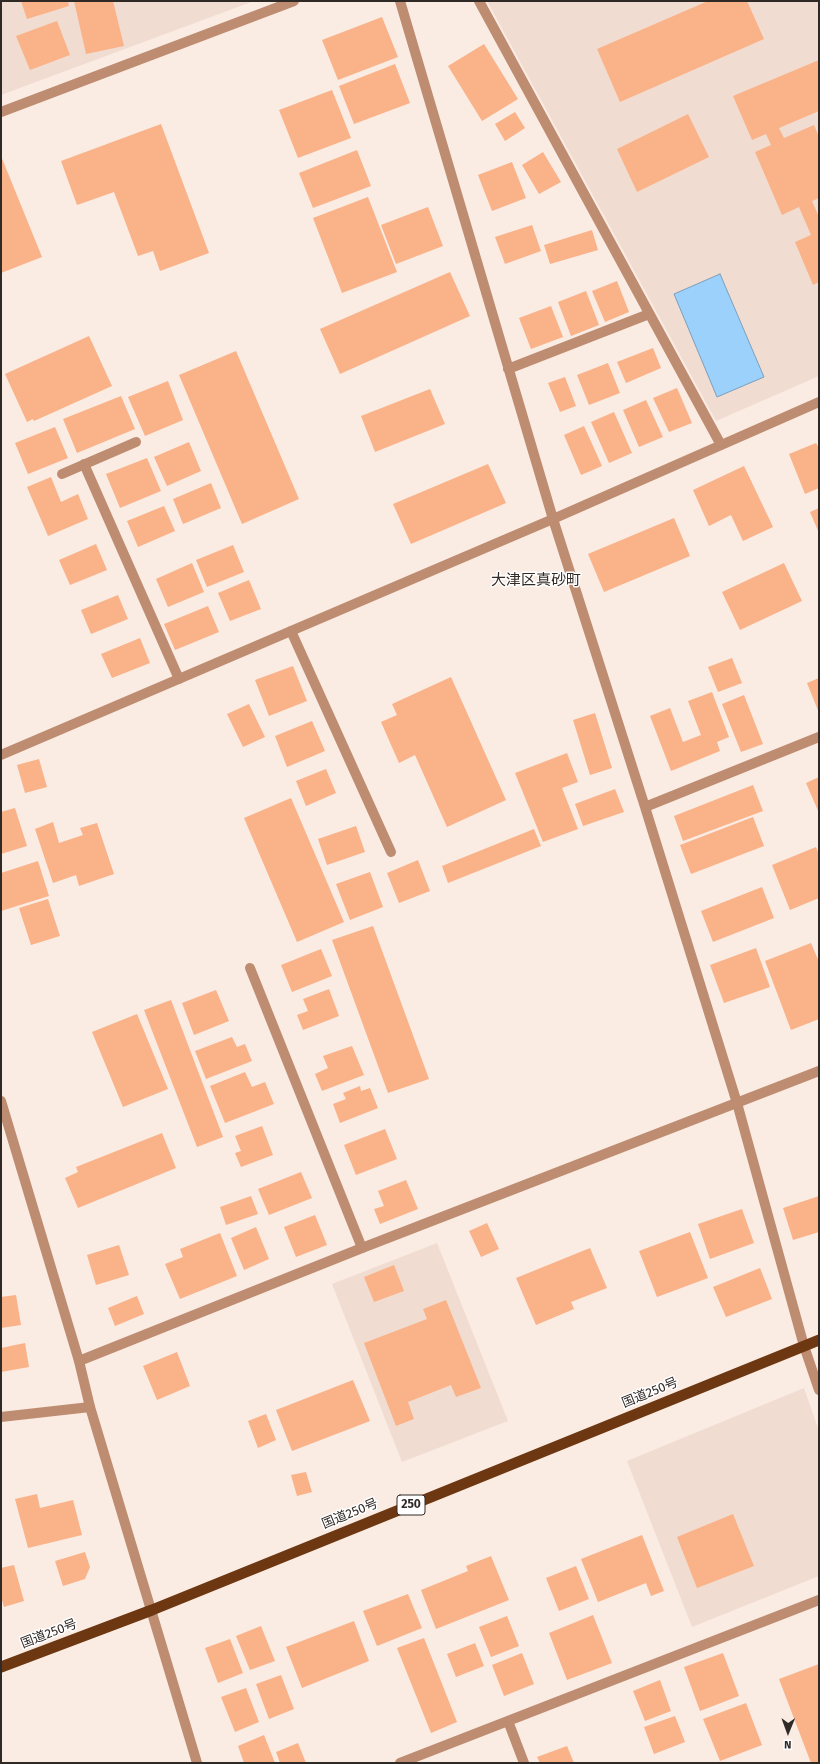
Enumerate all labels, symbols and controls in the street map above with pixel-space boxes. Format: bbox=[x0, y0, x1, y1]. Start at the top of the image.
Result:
district label: 大津区真砂町 bbox=[491, 572, 581, 590]
street label: 国道250号 bbox=[620, 1375, 680, 1411]
road number: 250 bbox=[397, 1495, 425, 1515]
street label: 国道250号 bbox=[320, 1496, 380, 1532]
street label: 国道250号 bbox=[19, 1616, 79, 1652]
north arrow bbox=[768, 1712, 808, 1752]
text: N bbox=[784, 1738, 792, 1751]

